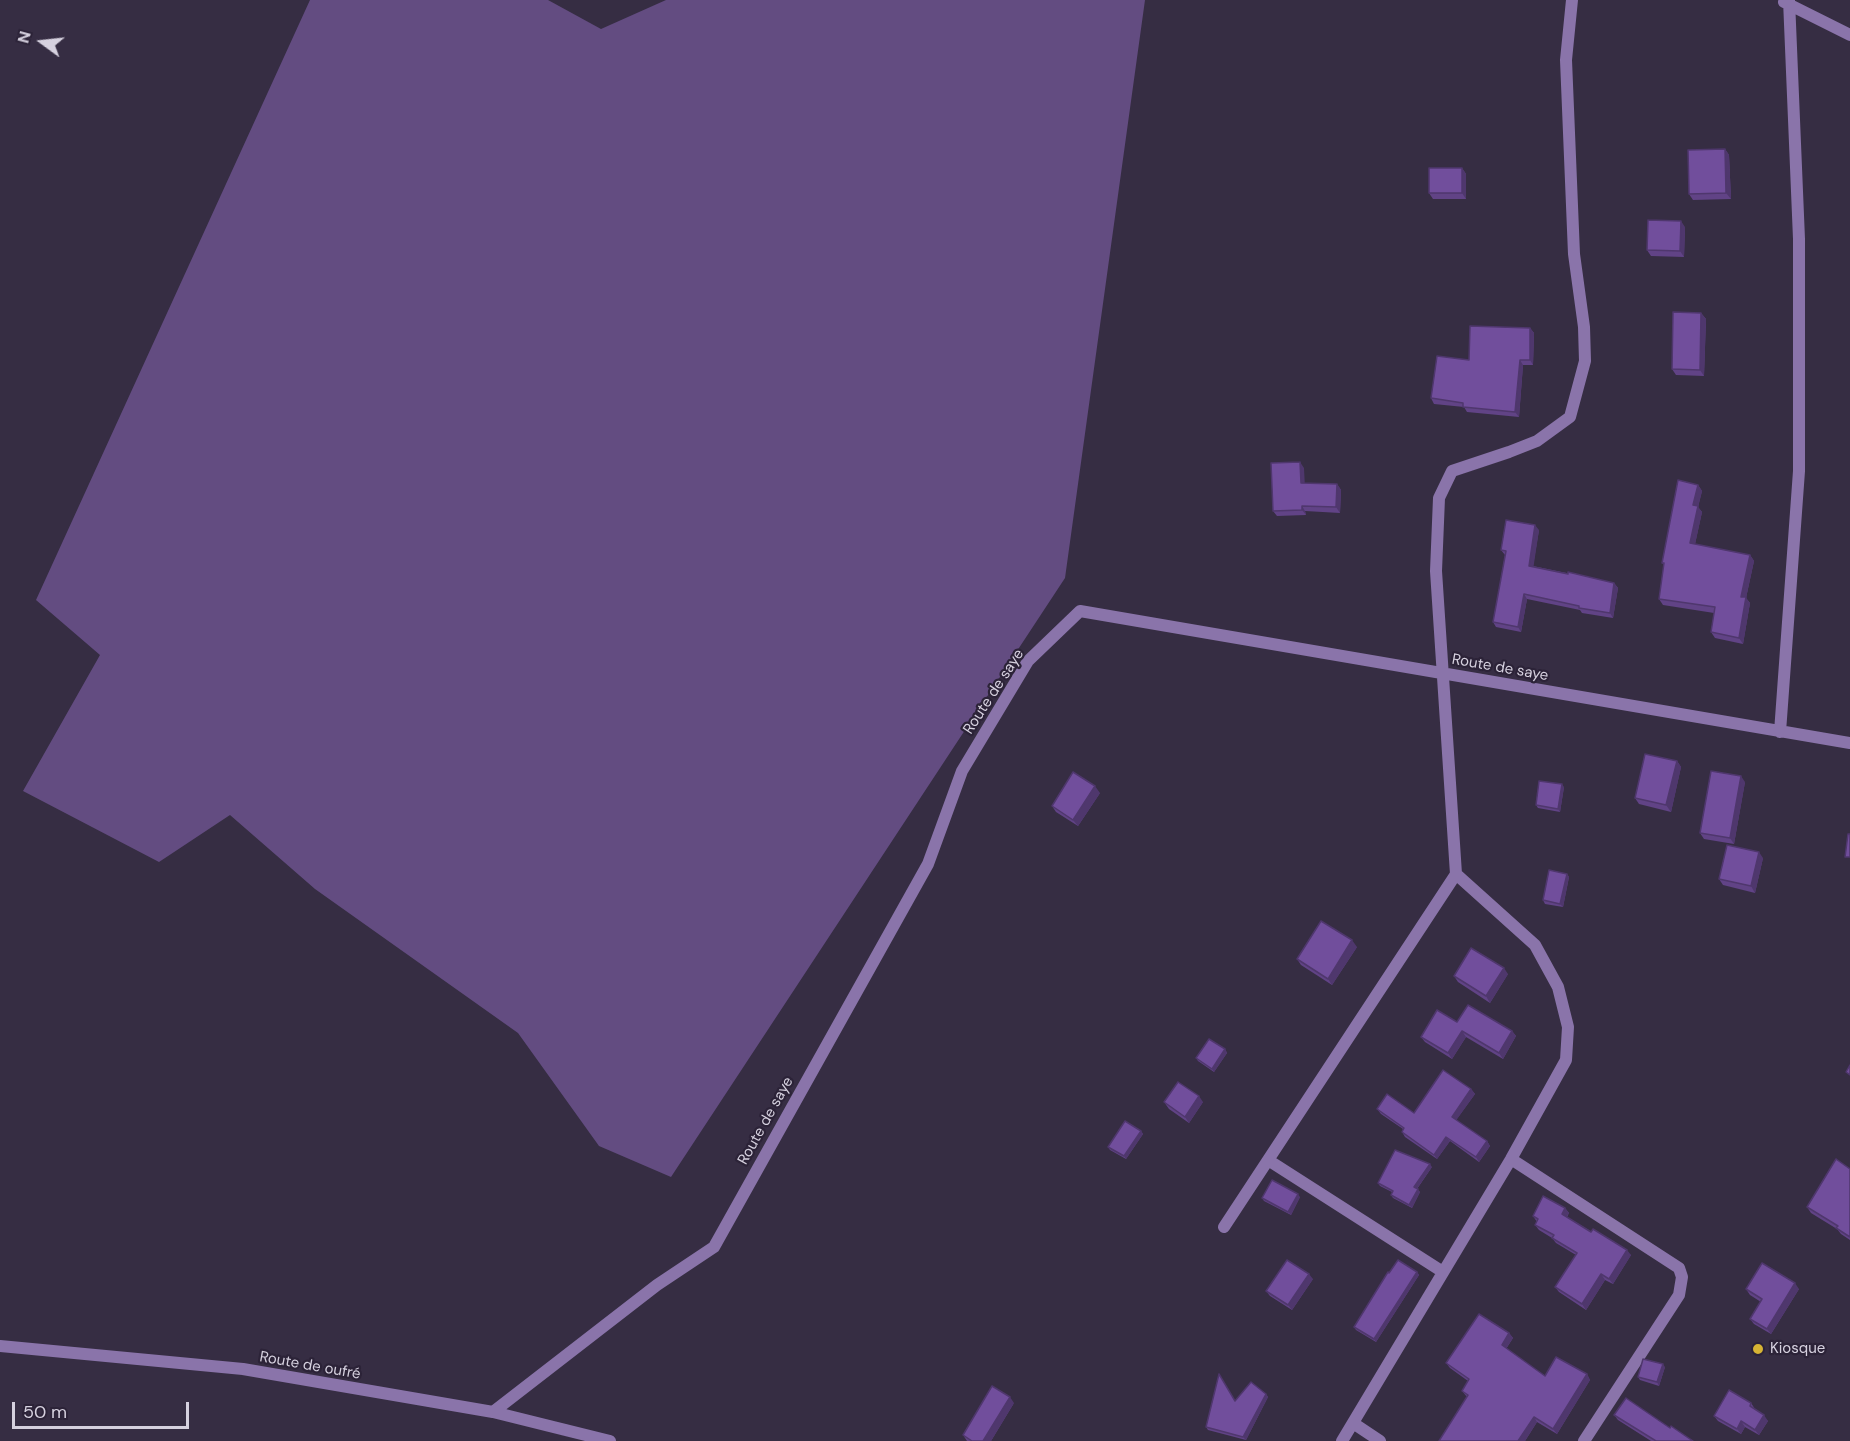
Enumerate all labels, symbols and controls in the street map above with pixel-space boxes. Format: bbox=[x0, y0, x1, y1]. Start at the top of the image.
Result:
north arrow bbox=[12, 12, 72, 72]
text: N bbox=[12, 29, 36, 46]
street label: Route de saye bbox=[960, 646, 1028, 738]
street label: Route de saye bbox=[1450, 651, 1550, 685]
street label: Route de saye bbox=[734, 1074, 798, 1168]
place label: Kiosque bbox=[1770, 1340, 1825, 1358]
marker: Kiosque bbox=[1751, 1342, 1765, 1356]
street label: Route de oufré bbox=[258, 1348, 362, 1384]
scale bar bbox=[15, 1390, 192, 1428]
text: 50 m bbox=[23, 1400, 67, 1424]

